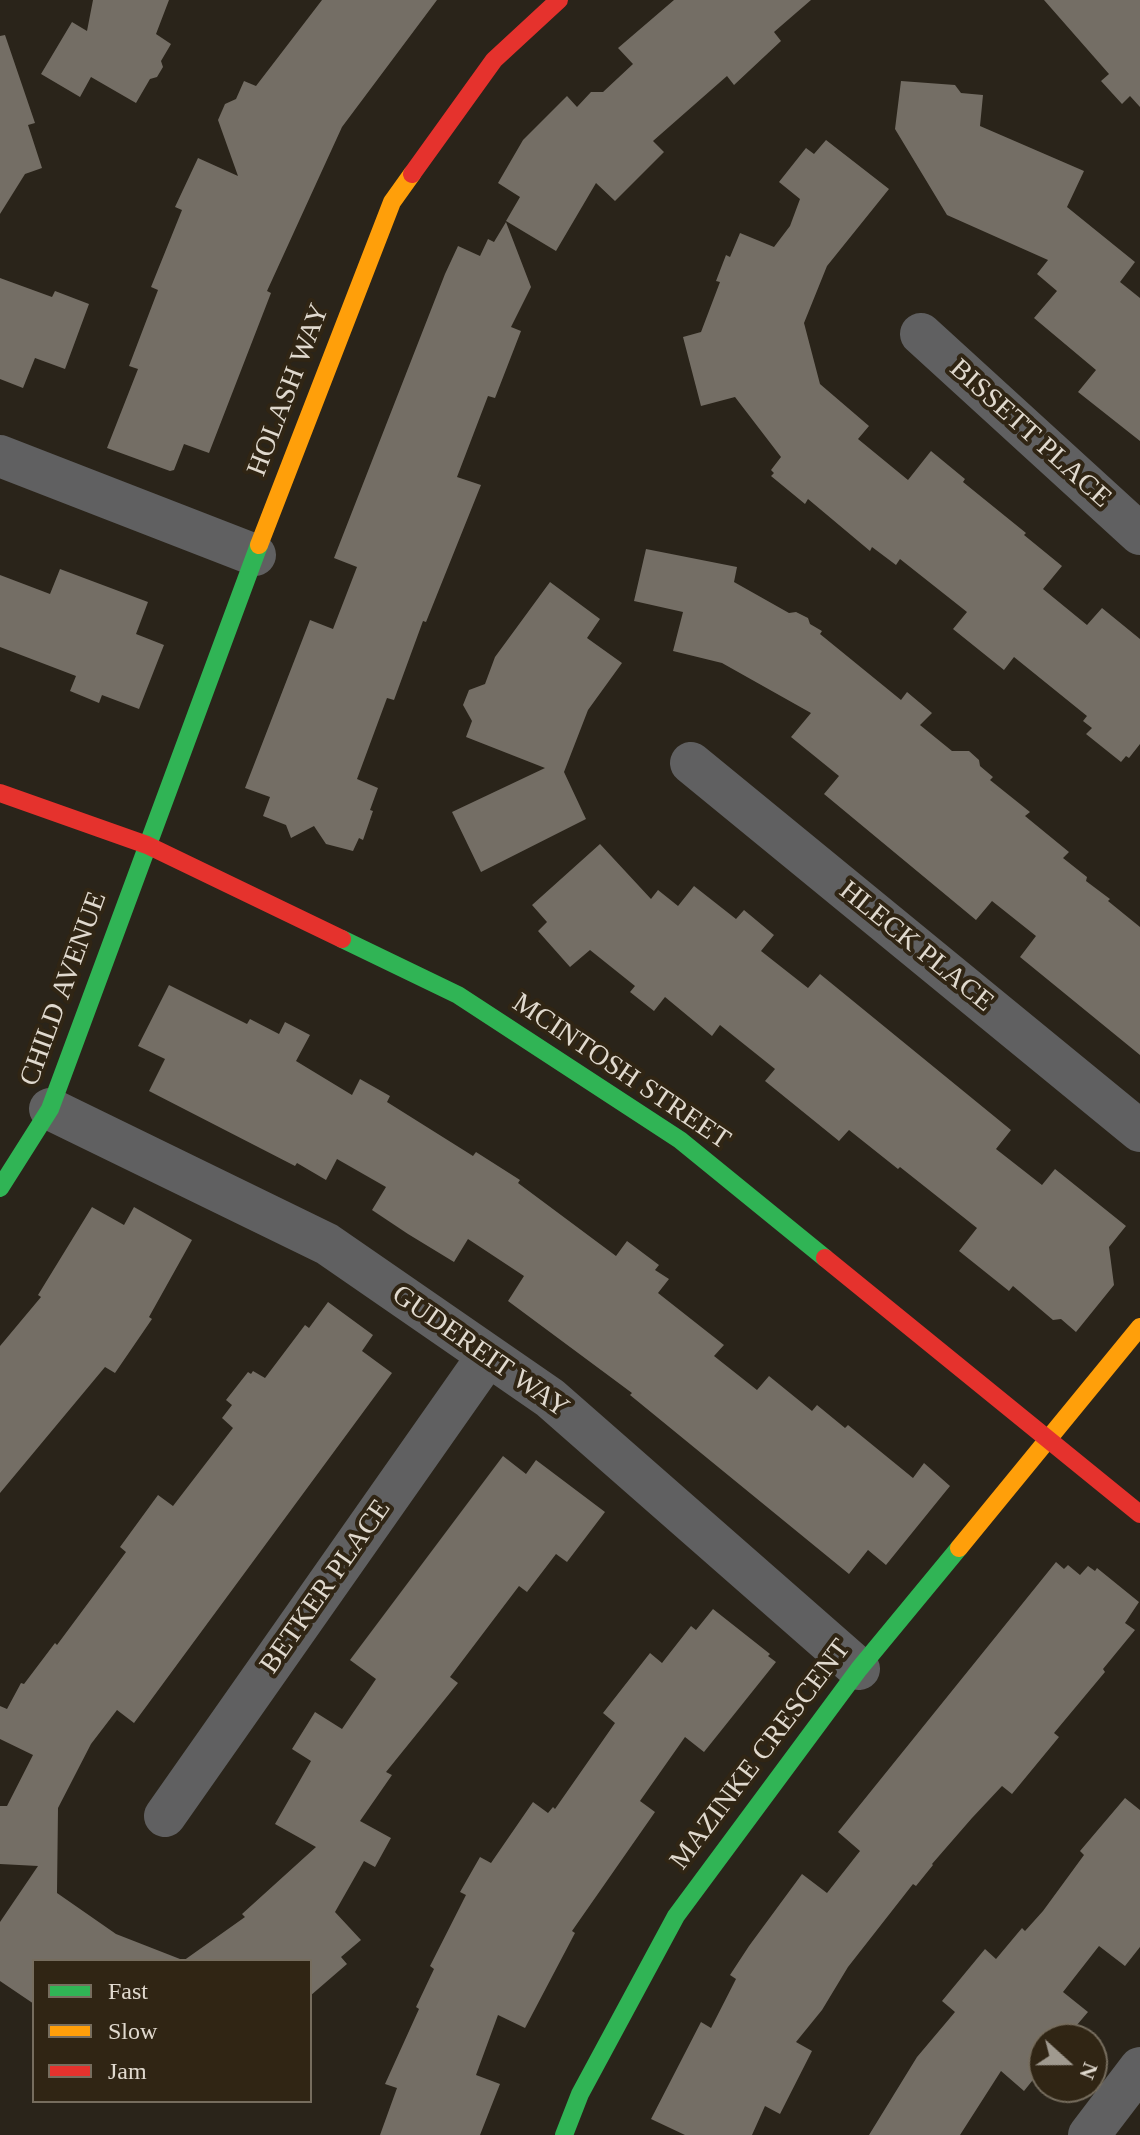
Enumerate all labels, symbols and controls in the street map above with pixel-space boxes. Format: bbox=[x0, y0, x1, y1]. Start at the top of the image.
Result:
street label: HOLASH WAY bbox=[241, 299, 337, 481]
street label: BISSETT PLACE bbox=[942, 353, 1118, 515]
street label: HLECK PLACE bbox=[832, 874, 1000, 1020]
street label: CHILD AVENUE bbox=[13, 887, 115, 1091]
street label: MCINTOSH STREET bbox=[506, 987, 736, 1157]
street label: GUDEREIT WAY bbox=[385, 1279, 575, 1425]
street label: BETKER PLACE bbox=[254, 1494, 398, 1680]
street label: MAZINKE CRESCENT bbox=[664, 1633, 858, 1877]
legend bbox=[32, 1959, 312, 2103]
text: Fast bbox=[108, 1978, 148, 2004]
text: Slow bbox=[108, 2018, 157, 2044]
north arrow bbox=[1028, 2023, 1108, 2103]
text: Jam bbox=[108, 2058, 147, 2084]
text: N bbox=[1074, 2059, 1104, 2083]

